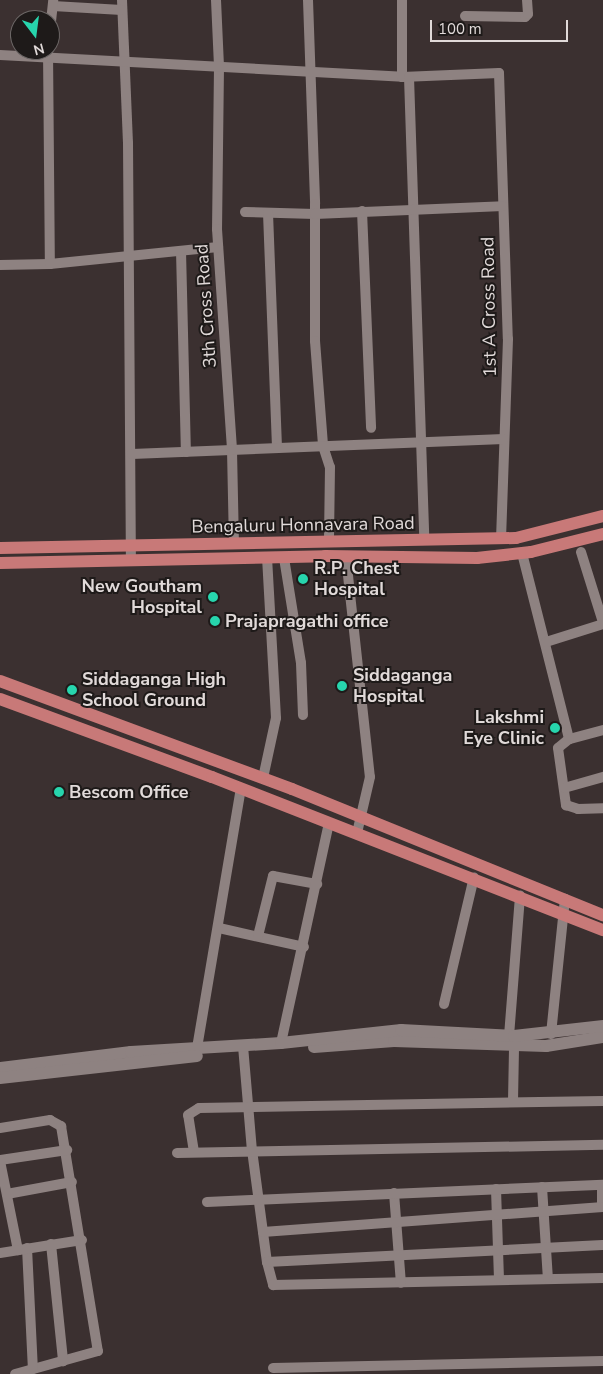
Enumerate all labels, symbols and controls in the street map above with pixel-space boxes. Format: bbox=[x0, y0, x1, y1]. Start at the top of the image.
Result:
north arrow bbox=[10, 10, 60, 60]
scale bar bbox=[433, 10, 570, 42]
text: 100 m bbox=[438, 19, 482, 39]
text: N bbox=[31, 38, 46, 60]
street label: 1st A Cross Road bbox=[477, 237, 501, 377]
street label: 3th Cross Road bbox=[191, 243, 221, 369]
street label: Bengaluru Honnavara Road bbox=[191, 512, 415, 538]
place label: R.P. Chest Hospital bbox=[314, 558, 399, 600]
marker: R.P. Chest Hospital bbox=[296, 572, 310, 586]
place label: New Goutham Hospital bbox=[82, 576, 202, 618]
marker: New Goutham Hospital bbox=[206, 590, 220, 604]
place label: Prajapragathi office bbox=[225, 610, 389, 632]
marker: Prajapragathi office bbox=[209, 615, 221, 627]
place label: Siddaganga Hospital bbox=[353, 665, 452, 708]
place label: Siddaganga High School Ground bbox=[82, 669, 226, 712]
marker: Siddaganga Hospital bbox=[335, 679, 349, 693]
marker: Siddaganga High School Ground bbox=[66, 684, 78, 696]
place label: Lakshmi Eye Clinic bbox=[463, 707, 544, 750]
marker: Lakshmi Eye Clinic bbox=[548, 721, 562, 735]
place label: Bescom Office bbox=[69, 781, 189, 803]
marker: Bescom Office bbox=[53, 786, 65, 798]

